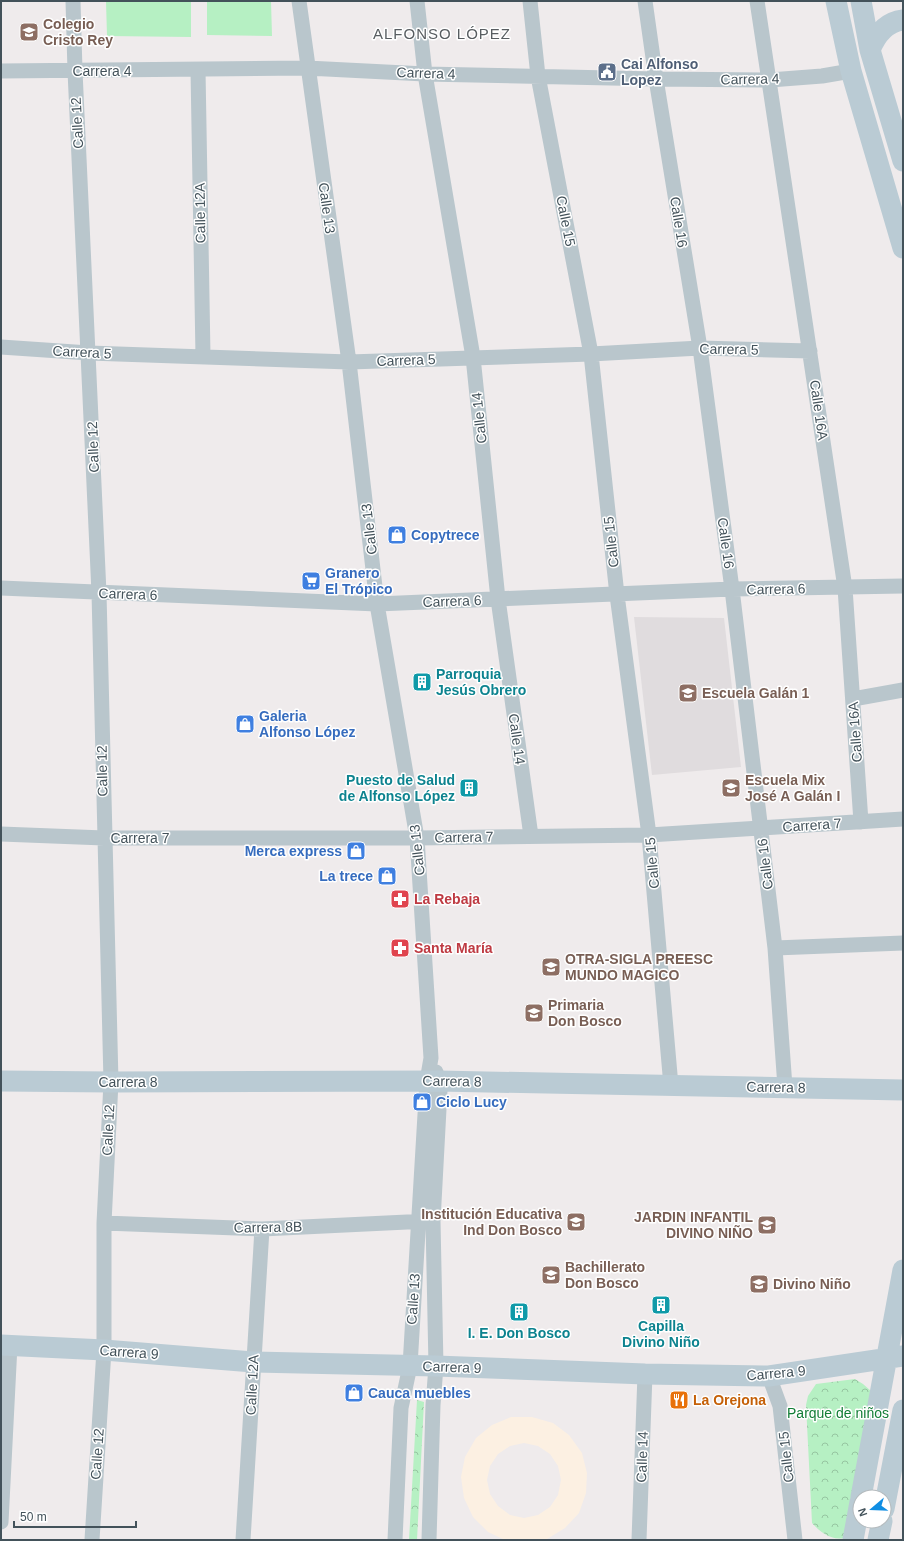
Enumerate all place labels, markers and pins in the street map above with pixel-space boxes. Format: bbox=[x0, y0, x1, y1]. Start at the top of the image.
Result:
place label: Colegio Cristo Rey bbox=[43, 16, 113, 48]
school or university icon: Colegio Cristo Rey bbox=[18, 21, 40, 43]
place label: Cai Alfonso Lopez bbox=[621, 56, 698, 88]
public building icon: Cai Alfonso Lopez bbox=[596, 61, 618, 83]
shop icon: Copytrece bbox=[386, 524, 408, 546]
place label: Copytrece bbox=[411, 527, 480, 543]
place label: Granero El Trópico bbox=[325, 565, 393, 597]
supermarket icon: Granero El Trópico bbox=[300, 570, 322, 592]
place label: Parroquia Jesús Obrero bbox=[436, 666, 526, 698]
building icon: Parroquia Jesús Obrero bbox=[411, 671, 433, 693]
school or university icon: Escuela Galán 1 bbox=[677, 682, 699, 704]
place label: Escuela Galán 1 bbox=[702, 685, 810, 701]
place label: Galeria Alfonso López bbox=[259, 708, 355, 740]
shop icon: Galeria Alfonso López bbox=[234, 713, 256, 735]
place label: Puesto de Salud de Alfonso López bbox=[339, 772, 455, 804]
place label: Escuela Mix José A Galán I bbox=[745, 772, 840, 804]
building icon: Puesto de Salud de Alfonso López bbox=[458, 777, 480, 799]
school or university icon: Escuela Mix José A Galán I bbox=[720, 777, 742, 799]
shop icon: Merca express bbox=[345, 840, 367, 862]
place label: Merca express bbox=[245, 843, 342, 859]
shop icon: La trece bbox=[376, 865, 398, 887]
place label: La trece bbox=[319, 868, 373, 884]
pharmacy icon: La Rebaja bbox=[389, 888, 411, 910]
place label: La Rebaja bbox=[414, 891, 480, 907]
pharmacy icon: Santa María bbox=[389, 937, 411, 959]
place label: Santa María bbox=[414, 940, 493, 956]
place label: OTRA-SIGLA PREESC MUNDO MAGICO bbox=[565, 951, 713, 983]
school or university icon: OTRA-SIGLA PREESC MUNDO MAGICO bbox=[540, 956, 562, 978]
place label: Primaria Don Bosco bbox=[548, 997, 622, 1029]
school or university icon: Primaria Don Bosco bbox=[523, 1002, 545, 1024]
shop icon: Ciclo Lucy bbox=[411, 1091, 433, 1113]
place label: Ciclo Lucy bbox=[436, 1094, 507, 1110]
place label: Institución Educativa Ind Don Bosco bbox=[421, 1206, 562, 1238]
place label: JARDIN INFANTIL DIVINO NIÑO bbox=[634, 1209, 753, 1241]
school or university icon: Institución Educativa Ind Don Bosco bbox=[565, 1211, 587, 1233]
school or university icon: JARDIN INFANTIL DIVINO NIÑO bbox=[756, 1214, 778, 1236]
place label: Bachillerato Don Bosco bbox=[565, 1259, 645, 1291]
school or university icon: Bachillerato Don Bosco bbox=[540, 1264, 562, 1286]
school or university icon: Divino Niño bbox=[748, 1273, 770, 1295]
place label: Divino Niño bbox=[773, 1276, 851, 1292]
building icon: Capilla Divino Niño bbox=[650, 1294, 672, 1316]
building icon: I. E. Don Bosco bbox=[508, 1301, 530, 1323]
place label: Capilla Divino Niño bbox=[622, 1318, 700, 1350]
place label: I. E. Don Bosco bbox=[468, 1325, 570, 1341]
shop icon: Cauca muebles bbox=[343, 1382, 365, 1404]
place label: Cauca muebles bbox=[368, 1385, 471, 1401]
restaurant icon: La Orejona bbox=[668, 1389, 690, 1411]
place label: La Orejona bbox=[693, 1392, 766, 1408]

